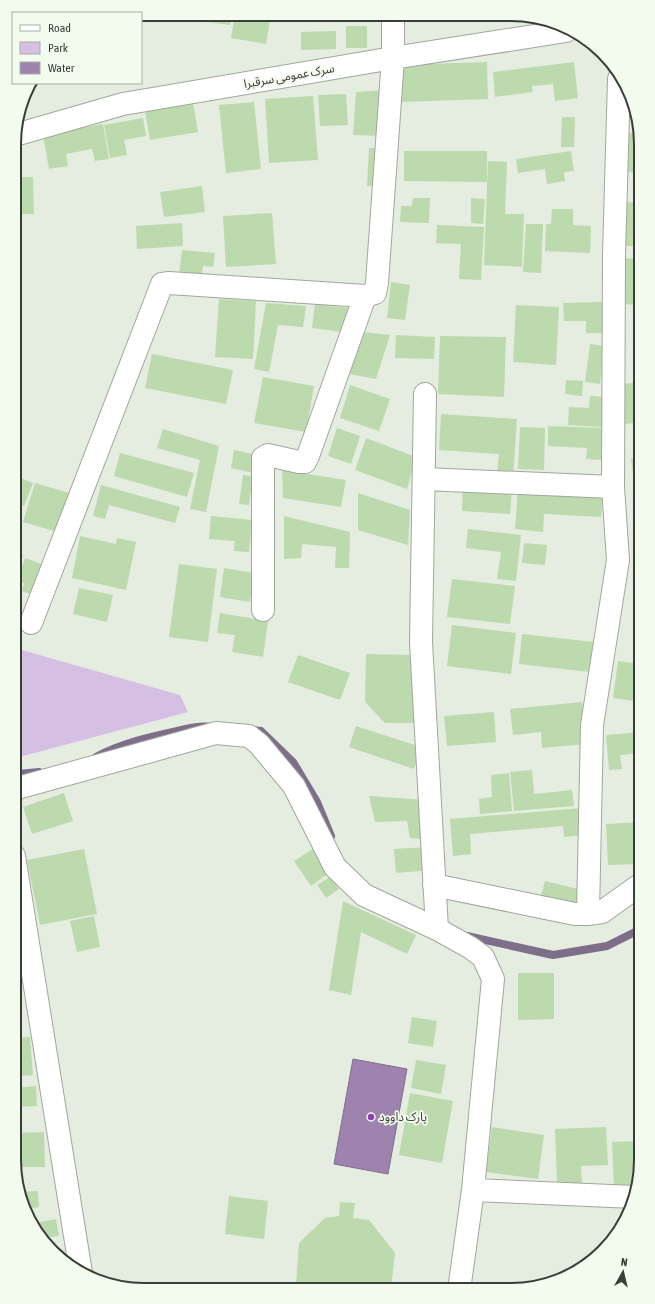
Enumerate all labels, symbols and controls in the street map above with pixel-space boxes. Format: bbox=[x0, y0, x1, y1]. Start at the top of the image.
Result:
legend bbox=[12, 12, 142, 84]
text: Road bbox=[48, 21, 71, 35]
text: Park bbox=[48, 41, 69, 55]
text: Water bbox=[48, 61, 75, 75]
street label: سرک عمومی سرقبرا bbox=[243, 61, 335, 91]
place label: پارک داوود bbox=[379, 1110, 427, 1125]
marker: پارک داوود bbox=[366, 1112, 376, 1122]
north arrow bbox=[603, 1252, 643, 1292]
text: N bbox=[620, 1256, 628, 1268]

